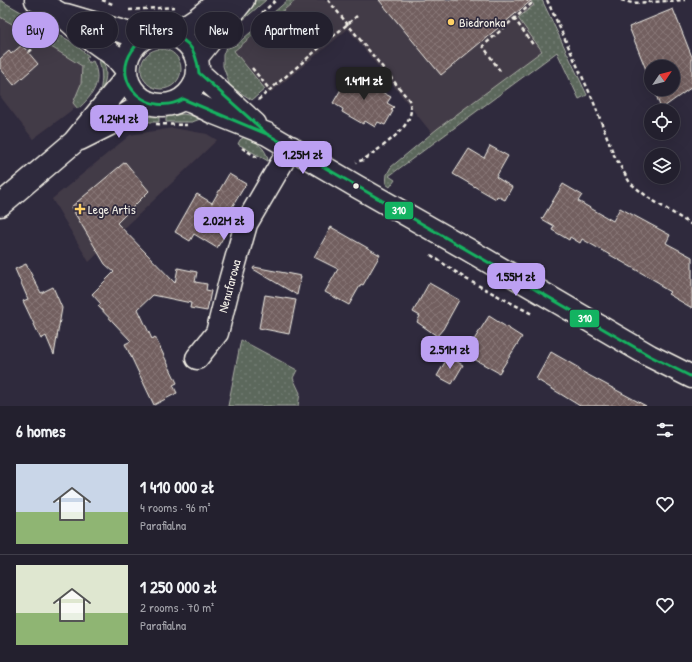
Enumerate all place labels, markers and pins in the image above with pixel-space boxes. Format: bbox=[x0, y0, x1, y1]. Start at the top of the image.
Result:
place label: Biedronka bbox=[459, 13, 505, 31]
marker: Biedronka bbox=[446, 17, 456, 27]
pin: 1.41M zł bbox=[323, 67, 405, 101]
pin: 1.24M zł bbox=[78, 105, 160, 139]
pin: 1.25M zł bbox=[262, 141, 344, 175]
unlabelled marker bbox=[351, 181, 361, 191]
place label: Lege Artis bbox=[88, 200, 136, 218]
marker: Lege Artis bbox=[75, 204, 85, 214]
pin: 2.02M zł bbox=[183, 207, 265, 241]
pin: 1.55M zł bbox=[475, 263, 557, 297]
pin: 2.51M zł bbox=[409, 336, 491, 370]

